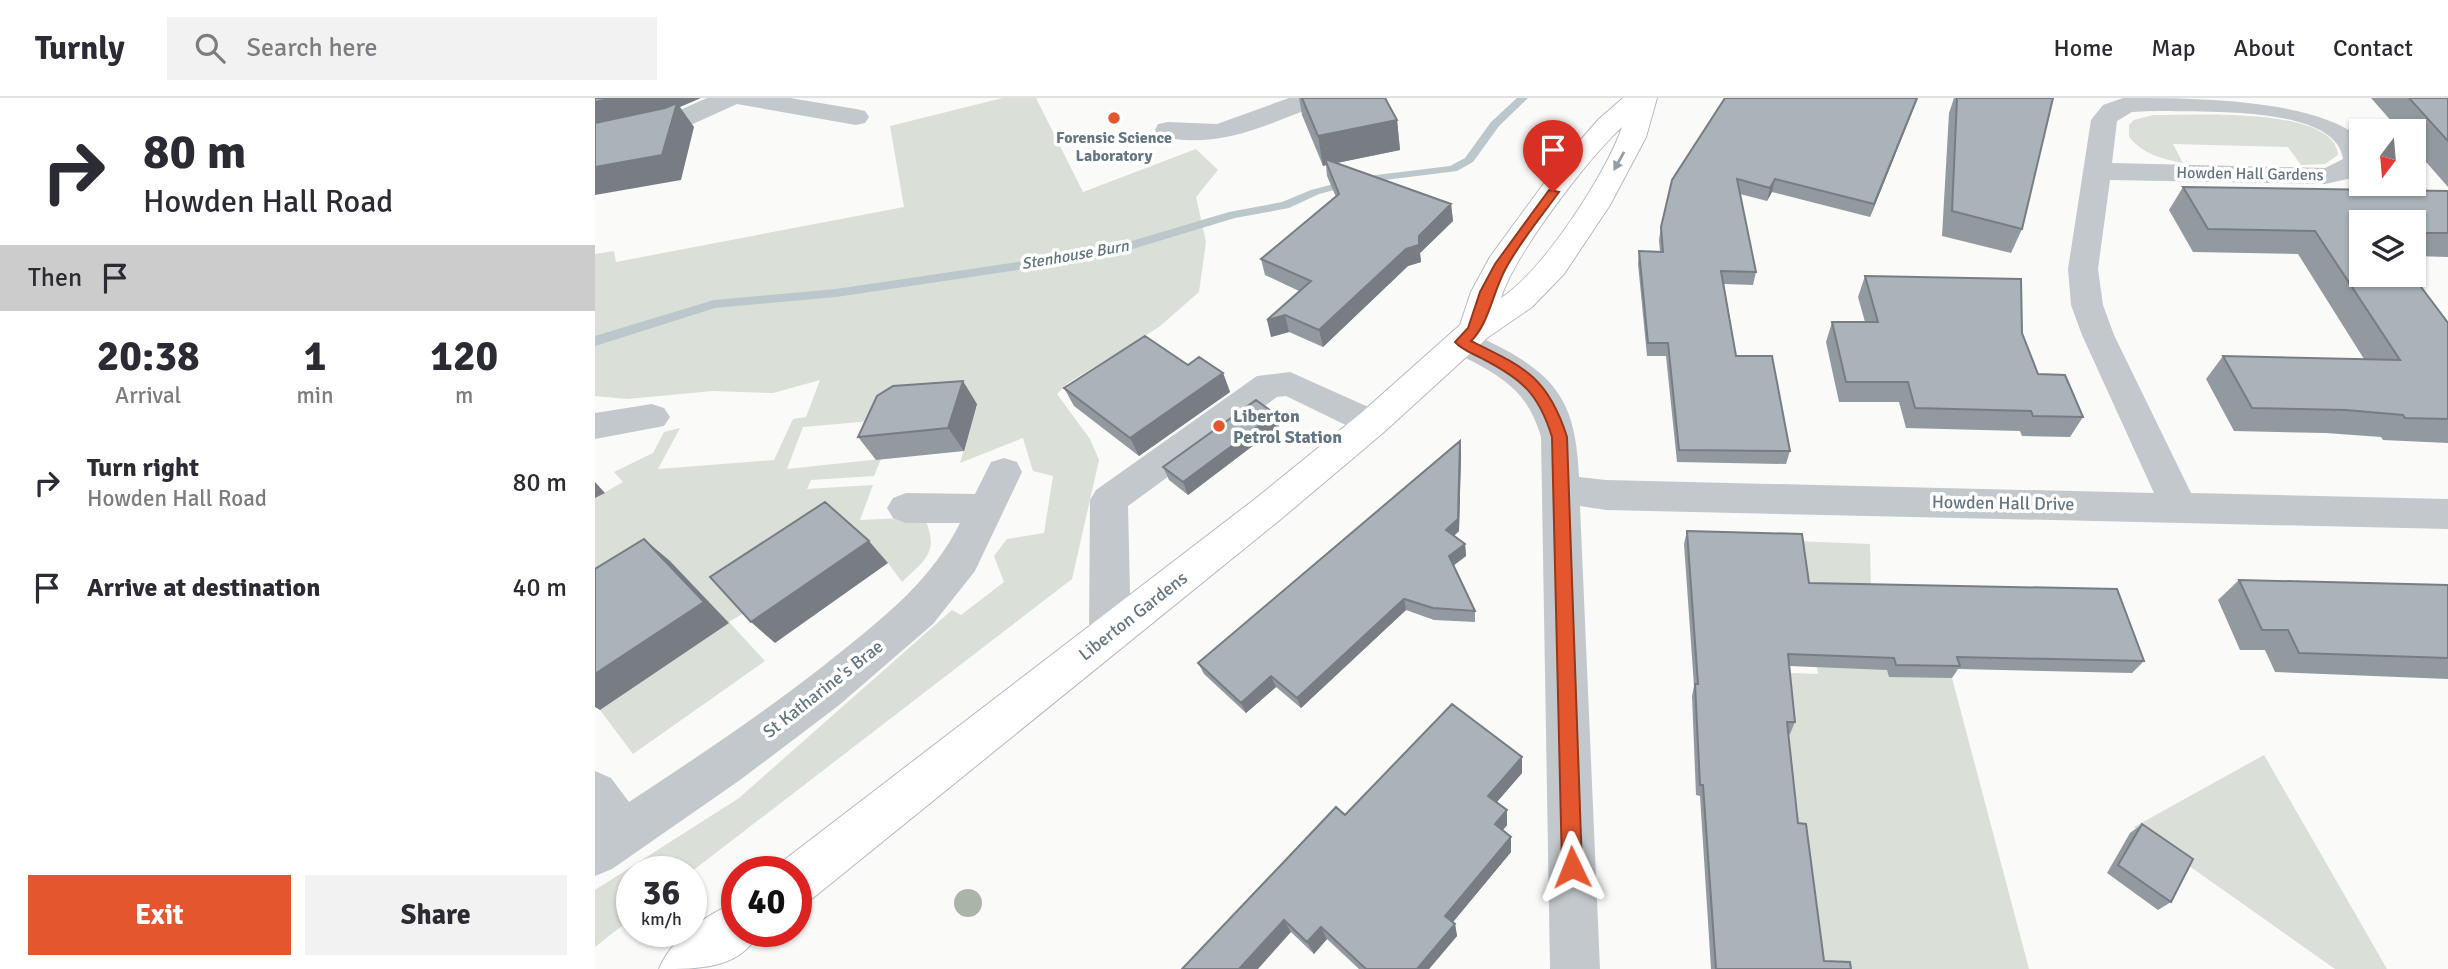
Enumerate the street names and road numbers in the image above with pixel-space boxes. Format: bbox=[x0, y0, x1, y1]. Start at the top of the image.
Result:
street label: Howden Hall Gardens bbox=[2176, 163, 2324, 185]
street label: Howden Hall Drive bbox=[1932, 491, 2074, 515]
street label: Liberton Gardens bbox=[1074, 567, 1192, 665]
street label: St Katharine's Brae bbox=[758, 635, 888, 743]

